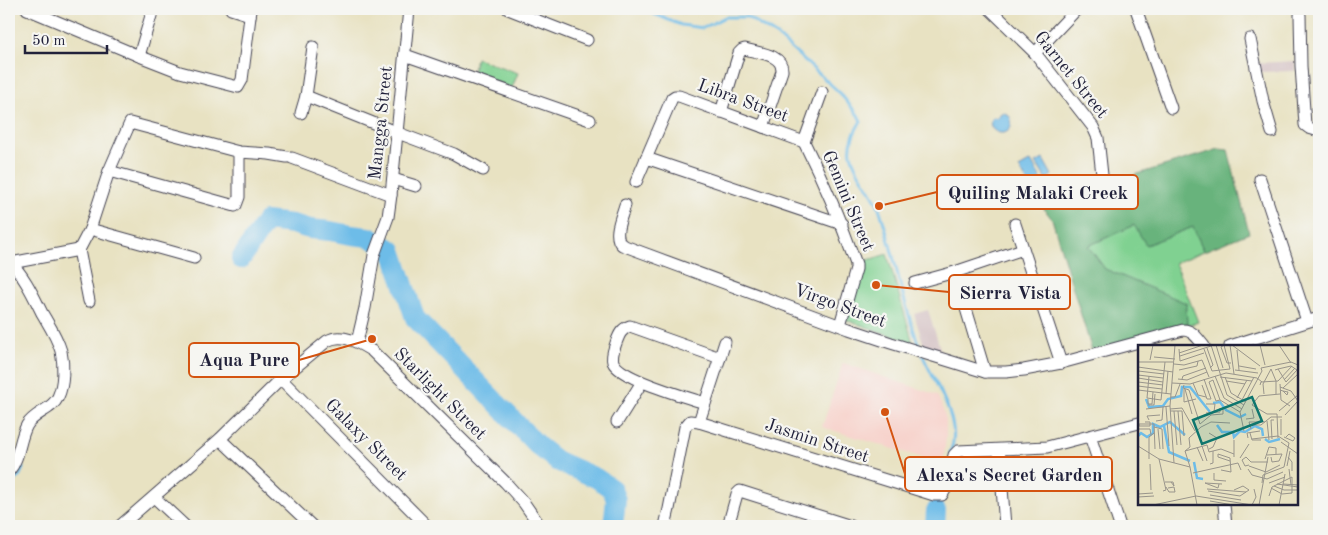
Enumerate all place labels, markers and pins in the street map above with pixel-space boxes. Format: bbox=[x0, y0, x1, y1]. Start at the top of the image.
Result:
callout: Quiling Malaki Creek bbox=[937, 175, 1138, 209]
callout: Sierra Vista bbox=[949, 275, 1070, 309]
callout: Aqua Pure bbox=[189, 343, 299, 377]
callout: Alexa's Secret Garden bbox=[905, 457, 1112, 491]

